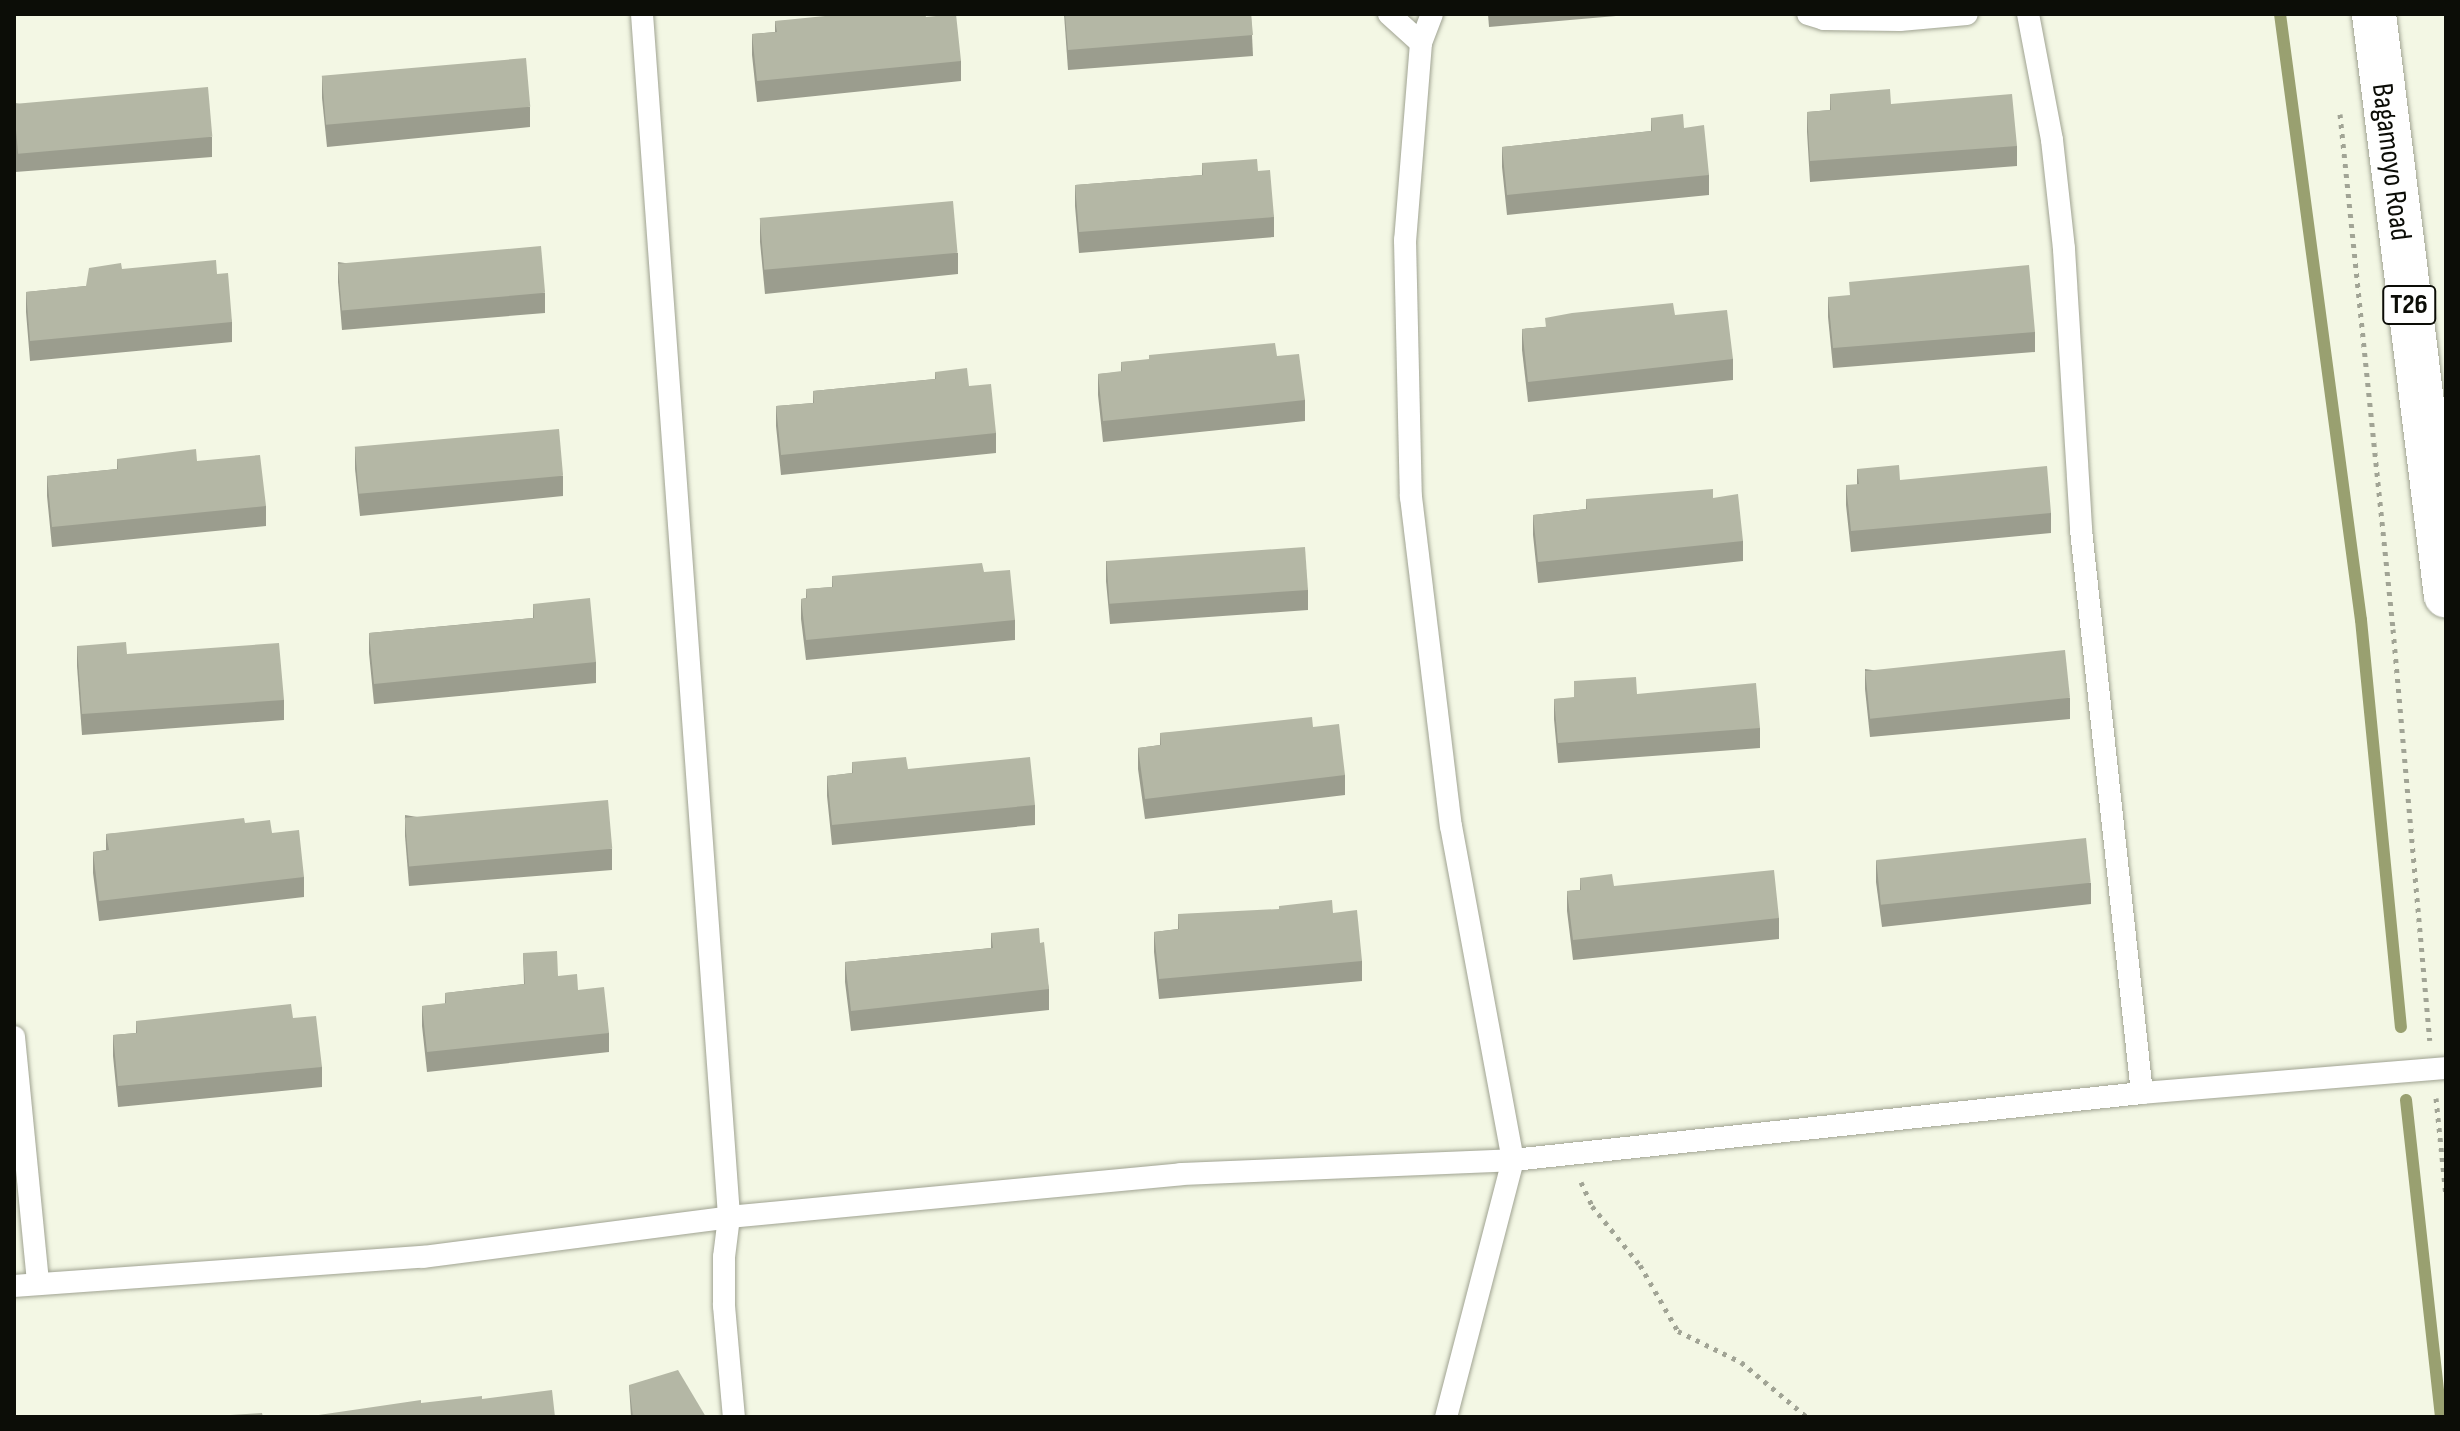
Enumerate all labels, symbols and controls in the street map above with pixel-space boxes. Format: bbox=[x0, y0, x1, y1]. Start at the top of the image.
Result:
street label: Bagamoyo Road bbox=[2363, 81, 2419, 243]
road number: T26 bbox=[2381, 281, 2437, 329]

